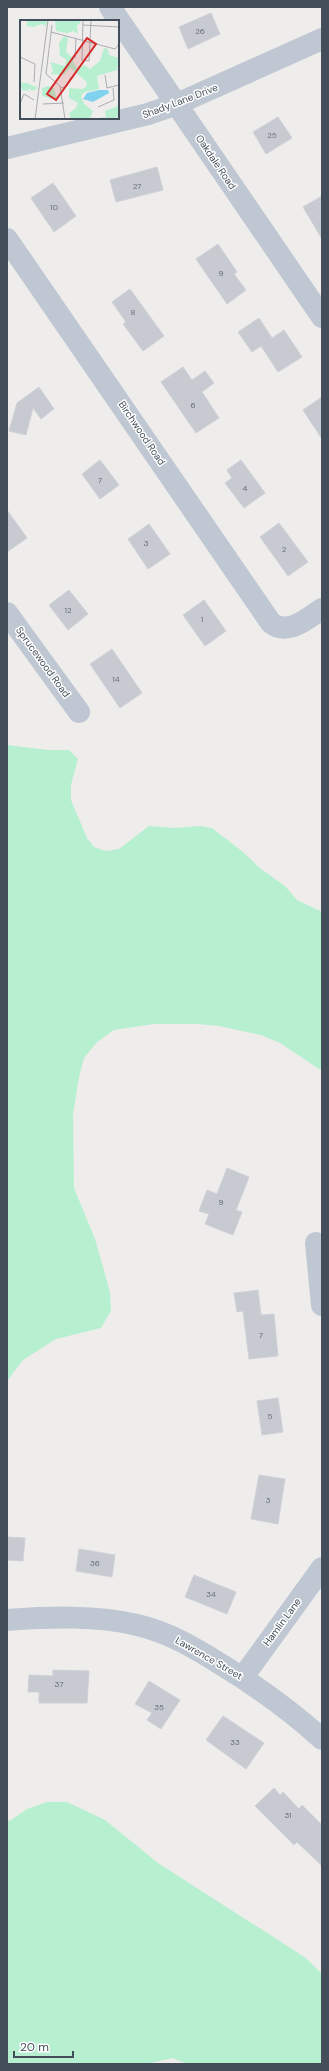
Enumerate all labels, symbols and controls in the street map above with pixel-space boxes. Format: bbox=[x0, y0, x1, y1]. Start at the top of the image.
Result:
inset map bbox=[20, 20, 119, 119]
house number: 26 bbox=[195, 26, 205, 36]
street label: Shady Lane Drive bbox=[140, 80, 220, 121]
house number: 25 bbox=[267, 130, 277, 140]
street label: Oakdale Road bbox=[193, 132, 239, 192]
house number: 27 bbox=[133, 181, 141, 191]
house number: 10 bbox=[50, 202, 59, 212]
house number: 9 bbox=[218, 268, 224, 278]
house number: 8 bbox=[131, 307, 136, 317]
street label: Birchwood Road bbox=[116, 398, 168, 468]
house number: 6 bbox=[190, 400, 196, 410]
house number: 7 bbox=[98, 475, 102, 485]
house number: 4 bbox=[243, 483, 248, 493]
house number: 3 bbox=[144, 538, 149, 548]
house number: 2 bbox=[282, 544, 287, 554]
house number: 12 bbox=[64, 605, 72, 615]
house number: 1 bbox=[201, 614, 203, 624]
street label: Sprucewood Road bbox=[13, 624, 73, 700]
house number: 14 bbox=[112, 674, 120, 684]
house number: 9 bbox=[218, 1197, 224, 1207]
house number: 7 bbox=[259, 1330, 263, 1340]
house number: 5 bbox=[268, 1411, 273, 1421]
house number: 3 bbox=[266, 1495, 271, 1505]
house number: 36 bbox=[90, 1558, 100, 1568]
house number: 34 bbox=[206, 1589, 216, 1599]
street label: Hamlin Lane bbox=[260, 1595, 304, 1649]
street label: Lawrence Street bbox=[173, 1633, 245, 1683]
house number: 37 bbox=[55, 1679, 63, 1689]
house number: 35 bbox=[154, 1702, 164, 1712]
house number: 33 bbox=[230, 1737, 240, 1747]
house number: 31 bbox=[284, 1810, 292, 1820]
scale bar bbox=[14, 2033, 73, 2059]
text: 20 m bbox=[20, 2039, 49, 2055]

